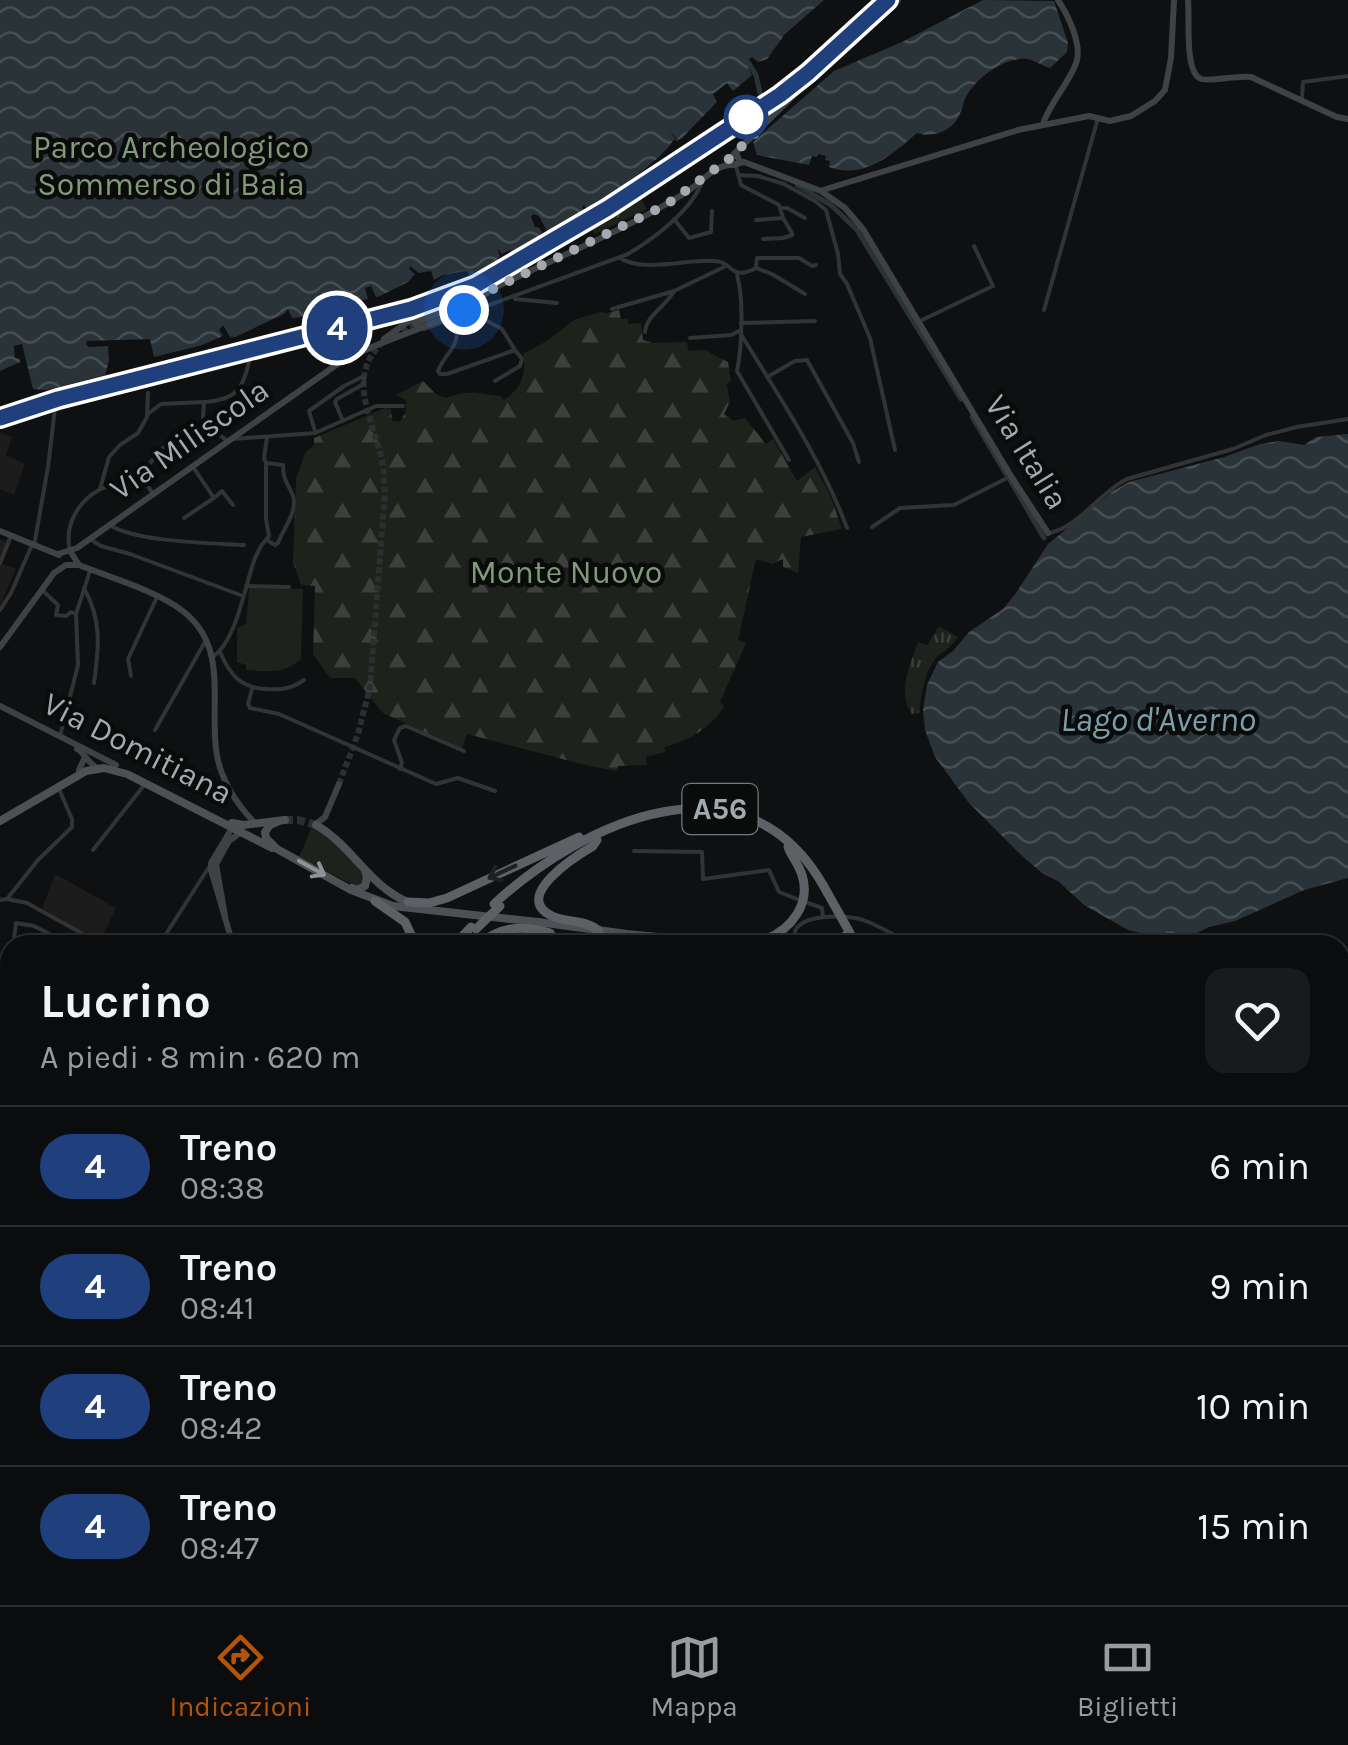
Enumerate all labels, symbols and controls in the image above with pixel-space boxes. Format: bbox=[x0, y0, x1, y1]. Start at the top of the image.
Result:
unlabelled marker bbox=[725, 96, 767, 138]
park label: Parco Archeologico Sommerso di Baia bbox=[33, 129, 309, 203]
your location bbox=[439, 285, 489, 335]
line badge: 4 bbox=[304, 296, 370, 360]
text: 4 bbox=[327, 308, 347, 349]
street label: Via Miliscola bbox=[103, 371, 276, 508]
street label: Via Italia bbox=[977, 388, 1076, 516]
park label: Monte Nuovo bbox=[470, 554, 662, 591]
street label: Via Domitiana bbox=[37, 685, 238, 812]
water label: Lago d'Averno bbox=[1060, 699, 1256, 740]
road number: A56 bbox=[682, 784, 758, 834]
one-way arrow bbox=[297, 859, 326, 879]
one-way arrow bbox=[488, 864, 518, 883]
button: heart bbox=[1205, 968, 1310, 1073]
text: Lucrino bbox=[40, 973, 211, 1029]
text: A piedi · 8 min · 620 m bbox=[40, 1039, 360, 1076]
text: Treno bbox=[180, 1125, 277, 1170]
text: 6 min bbox=[1209, 1144, 1310, 1189]
text: 4 bbox=[85, 1146, 105, 1187]
text: 08:38 bbox=[180, 1170, 265, 1207]
text: Treno bbox=[180, 1245, 277, 1290]
text: 9 min bbox=[1209, 1264, 1310, 1309]
text: 4 bbox=[85, 1266, 105, 1307]
text: 08:41 bbox=[180, 1290, 254, 1327]
text: Treno bbox=[180, 1365, 277, 1410]
text: 10 min bbox=[1196, 1384, 1310, 1429]
text: 4 bbox=[85, 1386, 105, 1427]
text: 08:42 bbox=[180, 1410, 262, 1447]
text: Treno bbox=[180, 1485, 277, 1530]
text: 15 min bbox=[1197, 1504, 1310, 1549]
text: 4 bbox=[85, 1506, 105, 1547]
text: 08:47 bbox=[180, 1530, 259, 1567]
tab: Indicazioni bbox=[170, 1630, 311, 1723]
tab: Mappa bbox=[650, 1630, 738, 1723]
tab: Biglietti bbox=[1077, 1630, 1178, 1723]

